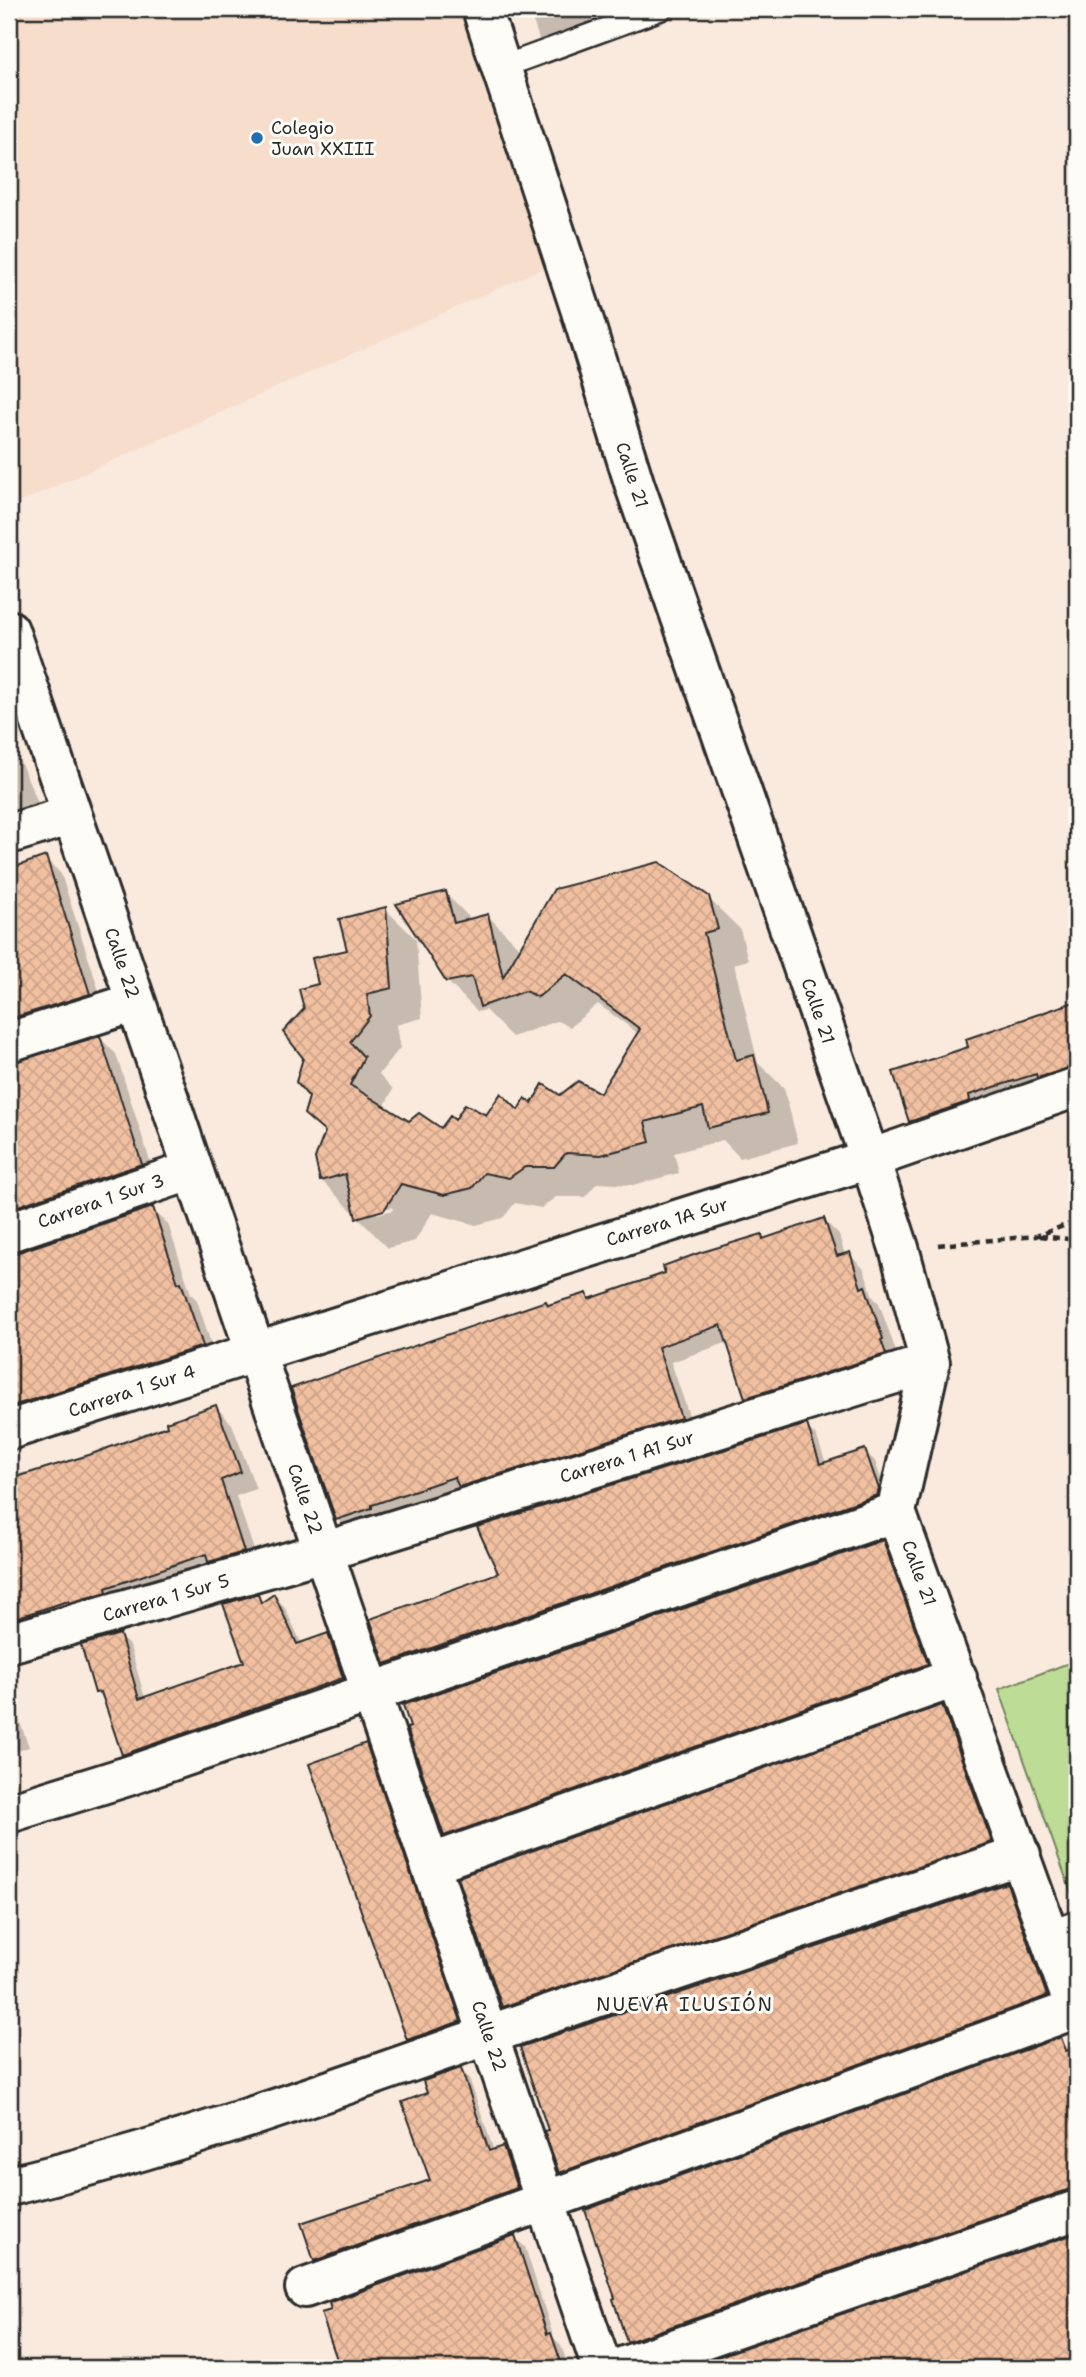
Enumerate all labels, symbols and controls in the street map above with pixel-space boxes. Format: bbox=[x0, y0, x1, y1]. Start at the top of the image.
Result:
place label: Colegio Juan XXIII bbox=[271, 116, 374, 161]
marker: Colegio Juan XXIII bbox=[249, 130, 265, 146]
street label: Calle 21 bbox=[610, 439, 654, 511]
street label: Calle 22 bbox=[99, 924, 145, 1002]
street label: Calle 21 bbox=[796, 975, 840, 1047]
street label: Carrera 1 Sur 3 bbox=[34, 1168, 168, 1234]
street label: Carrera 1A Sur bbox=[603, 1192, 731, 1252]
street label: Carrera 1 Sur 4 bbox=[65, 1359, 199, 1423]
street label: Carrera 1 A1 Sur bbox=[557, 1425, 697, 1489]
street label: Calle 22 bbox=[282, 1460, 328, 1538]
street label: Calle 21 bbox=[896, 1537, 942, 1609]
street label: Carrera 1 Sur 5 bbox=[100, 1568, 232, 1628]
district label: NUEVA ILUSIÓN bbox=[596, 1991, 774, 2017]
street label: Calle 22 bbox=[466, 1997, 512, 2075]

